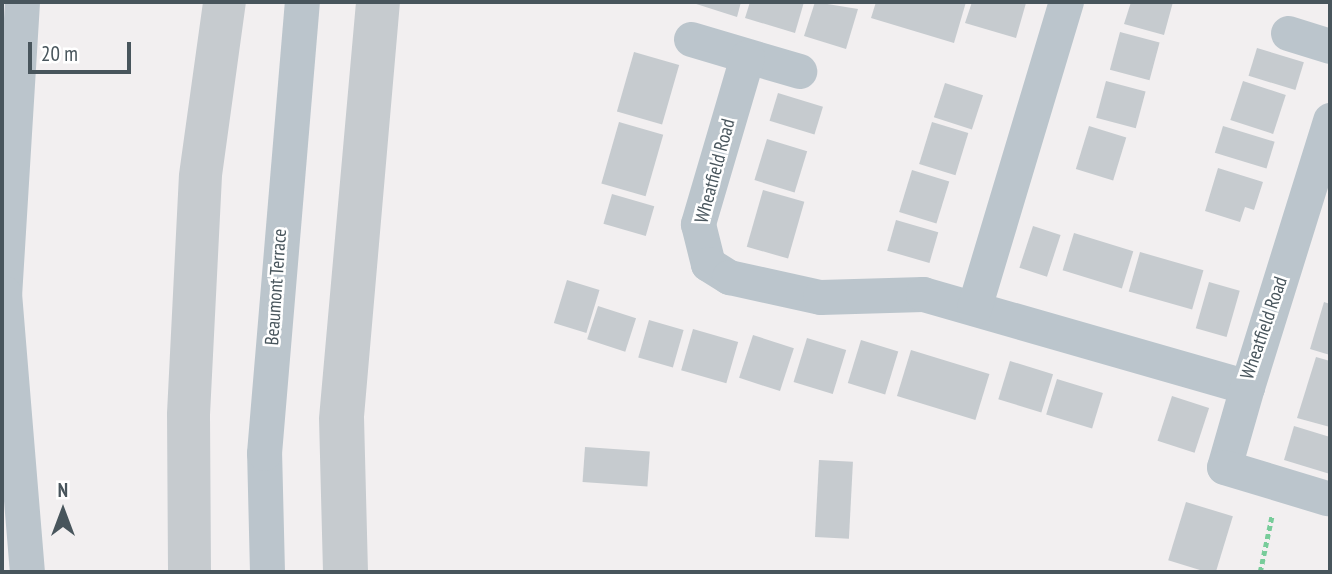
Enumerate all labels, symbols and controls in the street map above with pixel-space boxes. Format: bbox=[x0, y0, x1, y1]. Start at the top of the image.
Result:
scale bar bbox=[32, 28, 135, 72]
text: 20 m bbox=[41, 40, 78, 67]
street label: Wheatfield Road bbox=[690, 116, 740, 226]
street label: Beaumont Terrace bbox=[261, 228, 291, 346]
street label: Wheatfield Road bbox=[1236, 274, 1292, 382]
north arrow bbox=[28, 476, 98, 546]
text: N bbox=[58, 478, 68, 502]

